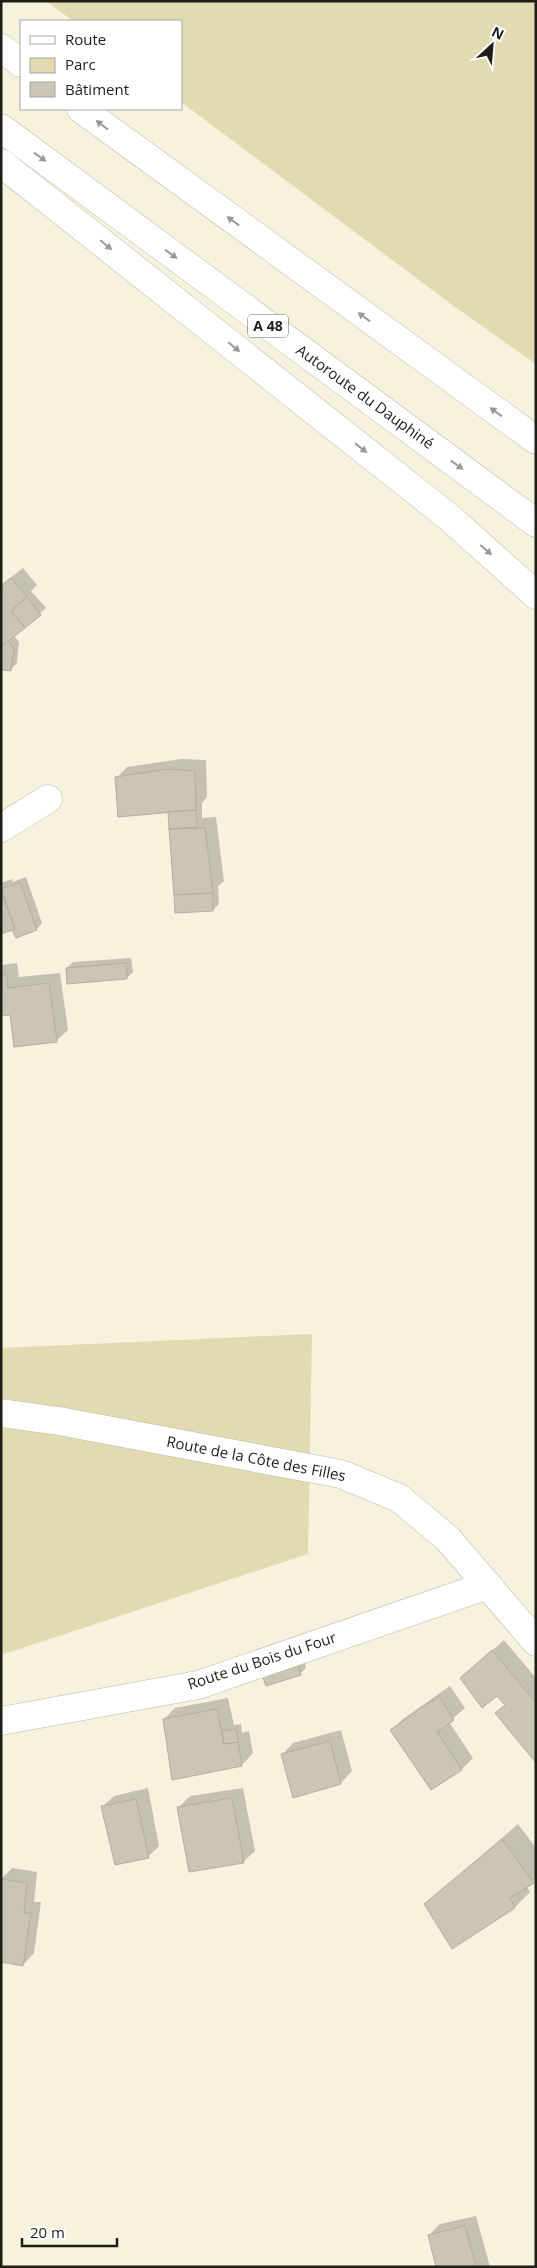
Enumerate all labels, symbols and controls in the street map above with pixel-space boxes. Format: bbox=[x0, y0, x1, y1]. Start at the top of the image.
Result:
legend bbox=[20, 20, 182, 110]
north arrow bbox=[467, 20, 517, 70]
text: N bbox=[489, 22, 507, 44]
text: Route bbox=[65, 29, 106, 49]
text: Parc bbox=[65, 54, 96, 74]
text: Bâtiment bbox=[65, 79, 129, 99]
one-way arrow bbox=[95, 120, 109, 130]
one-way arrow bbox=[33, 152, 47, 162]
one-way arrow bbox=[226, 216, 240, 226]
one-way arrow bbox=[100, 240, 113, 251]
one-way arrow bbox=[164, 248, 177, 259]
one-way arrow bbox=[358, 312, 371, 322]
road number: A 48 bbox=[248, 314, 288, 338]
street label: Autoroute du Dauphiné bbox=[293, 339, 438, 453]
one-way arrow bbox=[227, 341, 240, 352]
one-way arrow bbox=[489, 407, 503, 417]
one-way arrow bbox=[354, 442, 367, 453]
one-way arrow bbox=[450, 459, 463, 469]
one-way arrow bbox=[480, 545, 493, 556]
street label: Route de la Côte des Filles bbox=[165, 1431, 347, 1485]
street label: Route du Bois du Four bbox=[185, 1627, 339, 1694]
scale bar bbox=[22, 2216, 118, 2248]
text: 20 m bbox=[30, 2222, 65, 2242]

